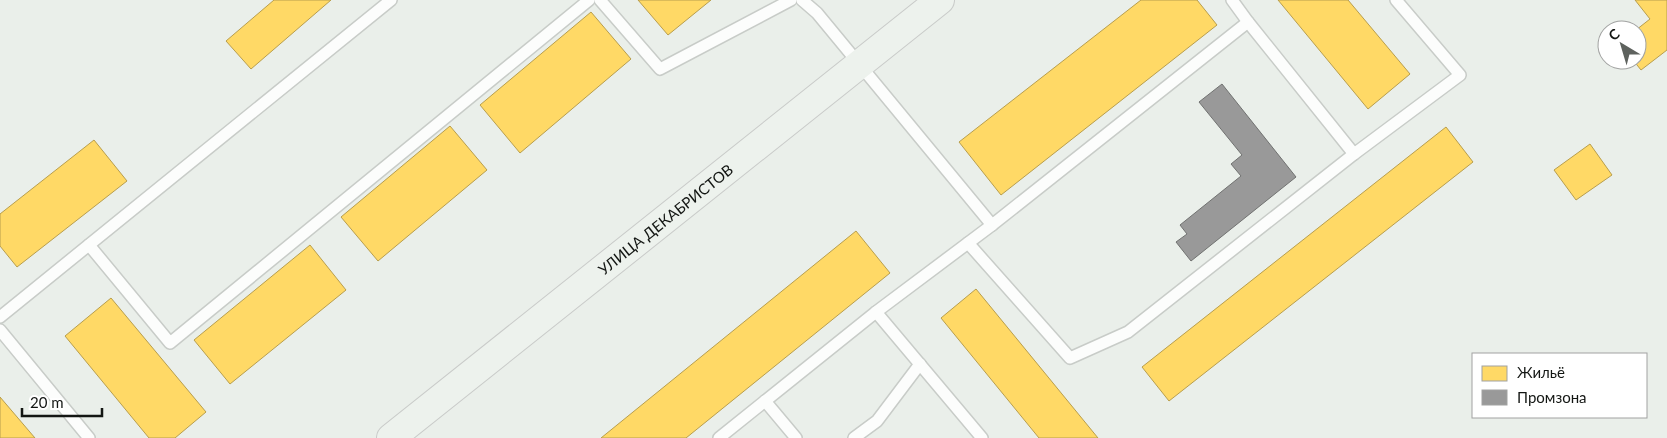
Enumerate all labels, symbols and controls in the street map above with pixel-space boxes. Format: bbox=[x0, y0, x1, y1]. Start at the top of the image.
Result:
north arrow bbox=[1597, 20, 1647, 70]
text: С bbox=[1605, 24, 1623, 44]
street label: УЛИЦА ДЕКАБРИСТОВ bbox=[594, 160, 736, 278]
legend bbox=[1472, 353, 1647, 418]
text: Жильё bbox=[1517, 363, 1565, 381]
scale bar bbox=[22, 386, 102, 418]
text: Промзона bbox=[1517, 388, 1587, 406]
text: 20 m bbox=[30, 393, 64, 411]

